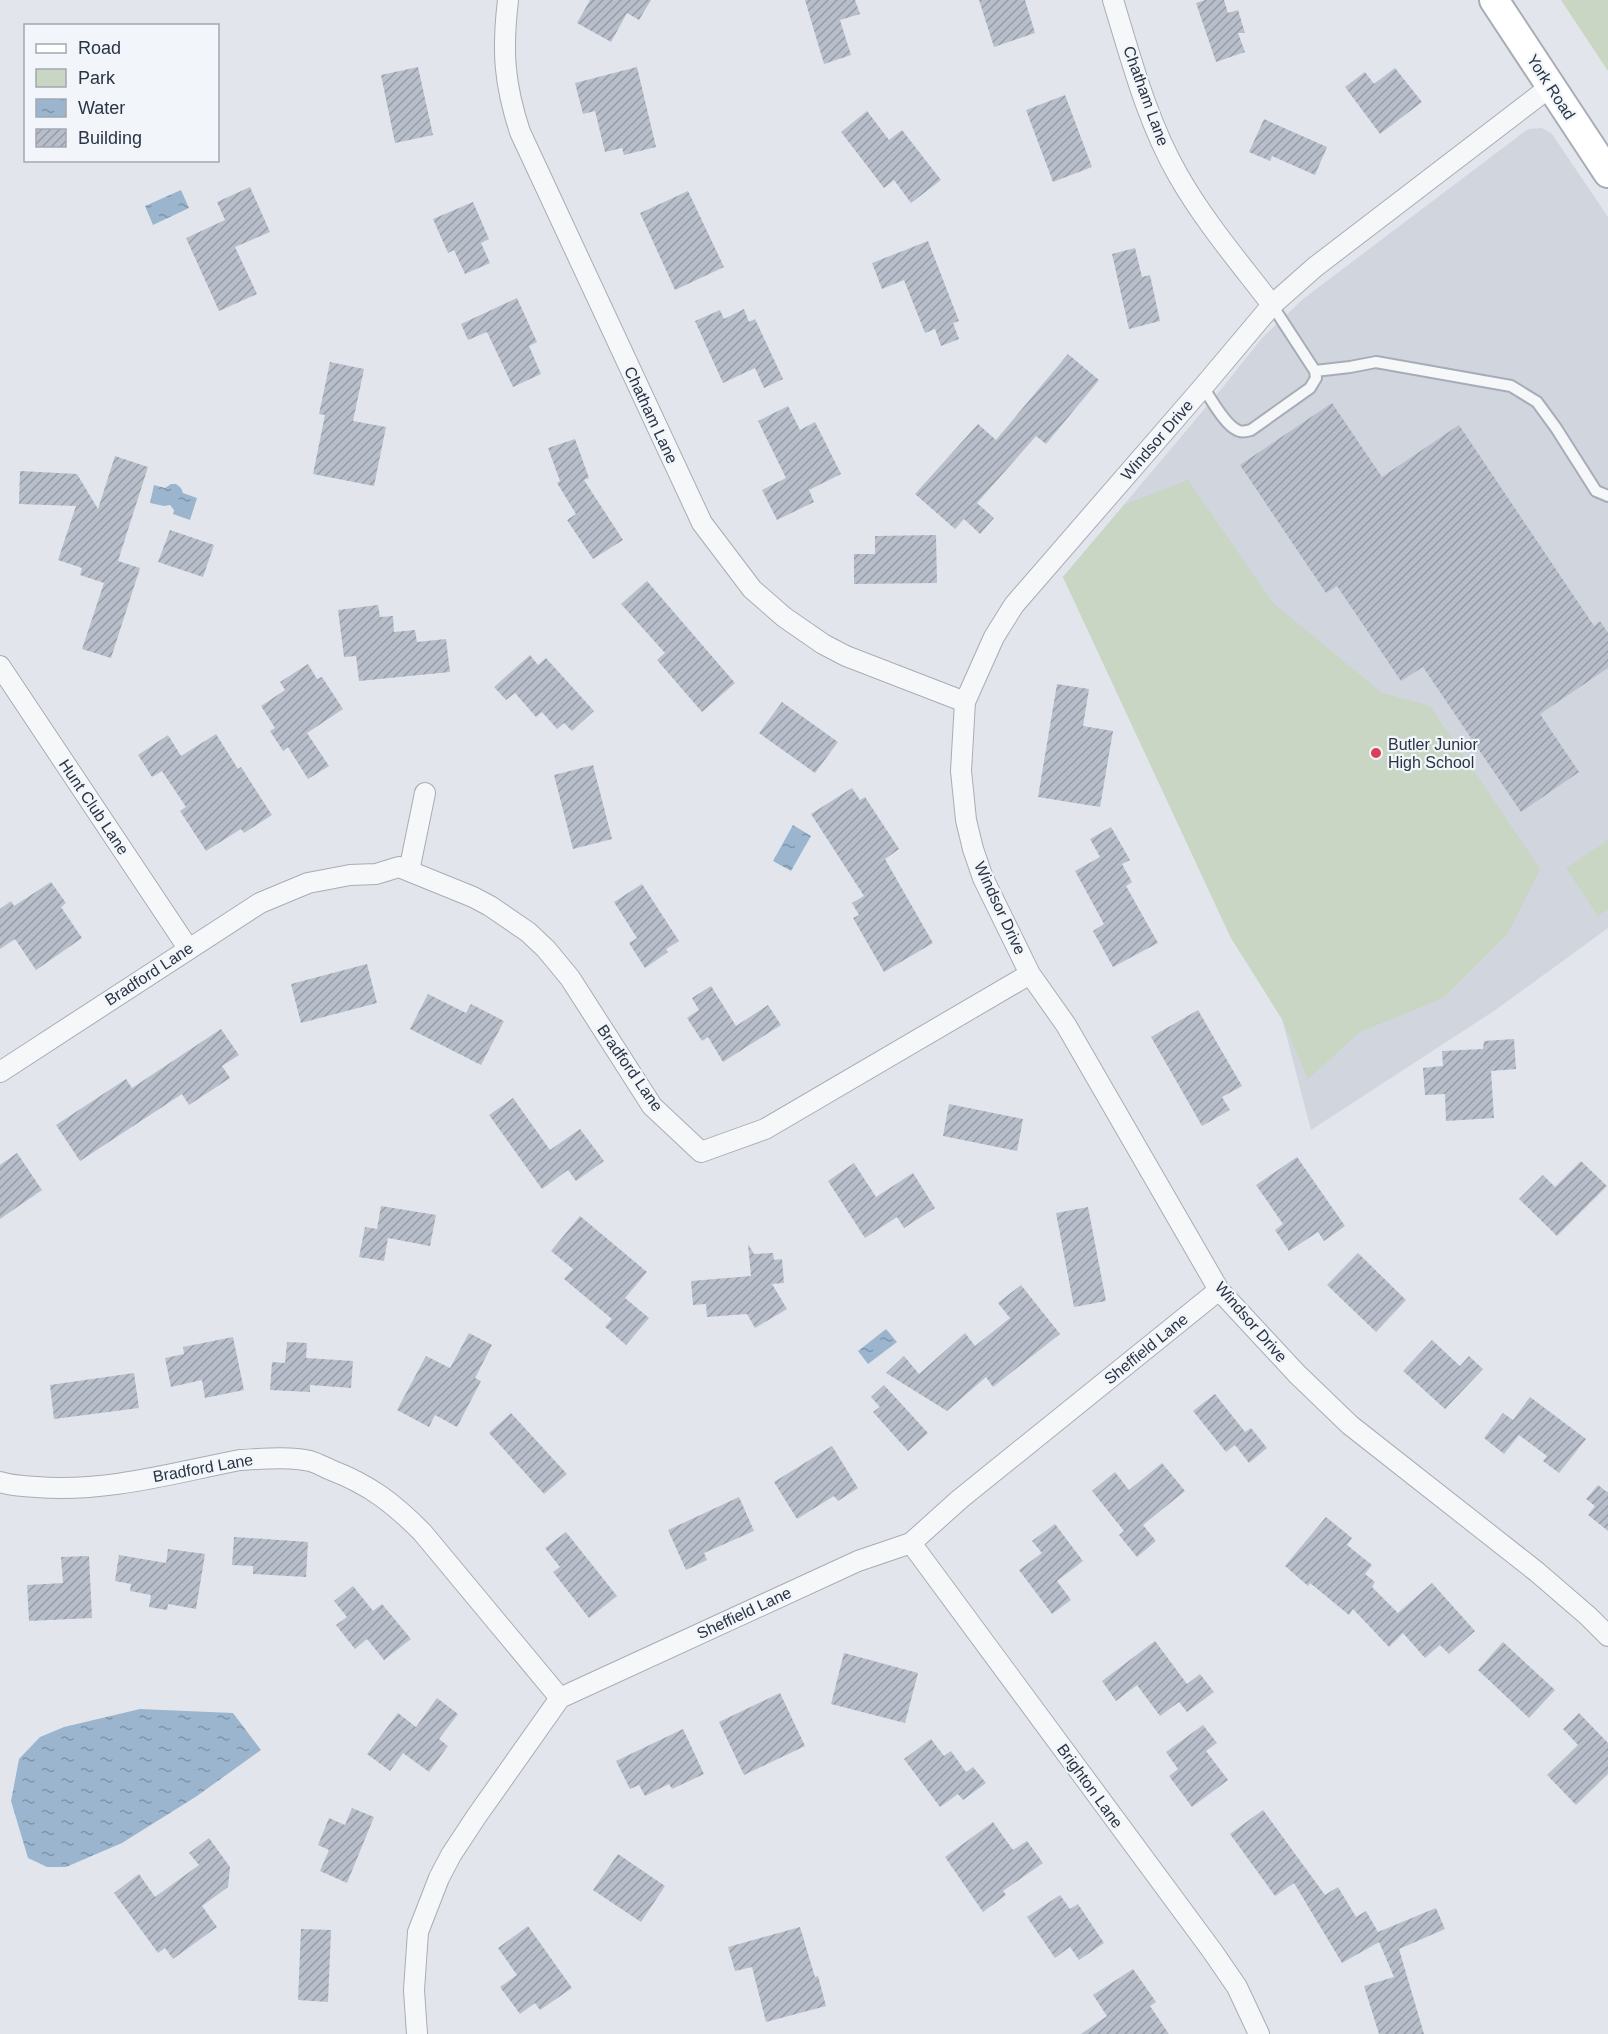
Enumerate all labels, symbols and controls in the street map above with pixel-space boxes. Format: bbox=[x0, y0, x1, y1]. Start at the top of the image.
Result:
legend bbox=[24, 24, 219, 162]
text: Road bbox=[78, 38, 121, 58]
street label: Chatham Lane bbox=[1120, 44, 1172, 148]
street label: York Road bbox=[1524, 51, 1578, 123]
text: Park bbox=[78, 68, 116, 88]
text: Water bbox=[78, 98, 125, 118]
text: Building bbox=[78, 128, 142, 148]
street label: Chatham Lane bbox=[621, 364, 681, 466]
street label: Windsor Drive bbox=[1118, 396, 1196, 483]
place label: Butler Junior High School bbox=[1388, 736, 1478, 771]
marker: Butler Junior High School bbox=[1369, 746, 1383, 760]
street label: Hunt Club Lane bbox=[56, 756, 132, 858]
street label: Windsor Drive bbox=[971, 859, 1029, 957]
street label: Bradford Lane bbox=[102, 939, 196, 1009]
street label: Bradford Lane bbox=[594, 1022, 666, 1114]
street label: Windsor Drive bbox=[1212, 1279, 1290, 1366]
street label: Sheffield Lane bbox=[1101, 1310, 1191, 1388]
street label: Bradford Lane bbox=[152, 1451, 255, 1485]
street label: Sheffield Lane bbox=[694, 1584, 794, 1642]
street label: Brighton Lane bbox=[1054, 1741, 1126, 1831]

